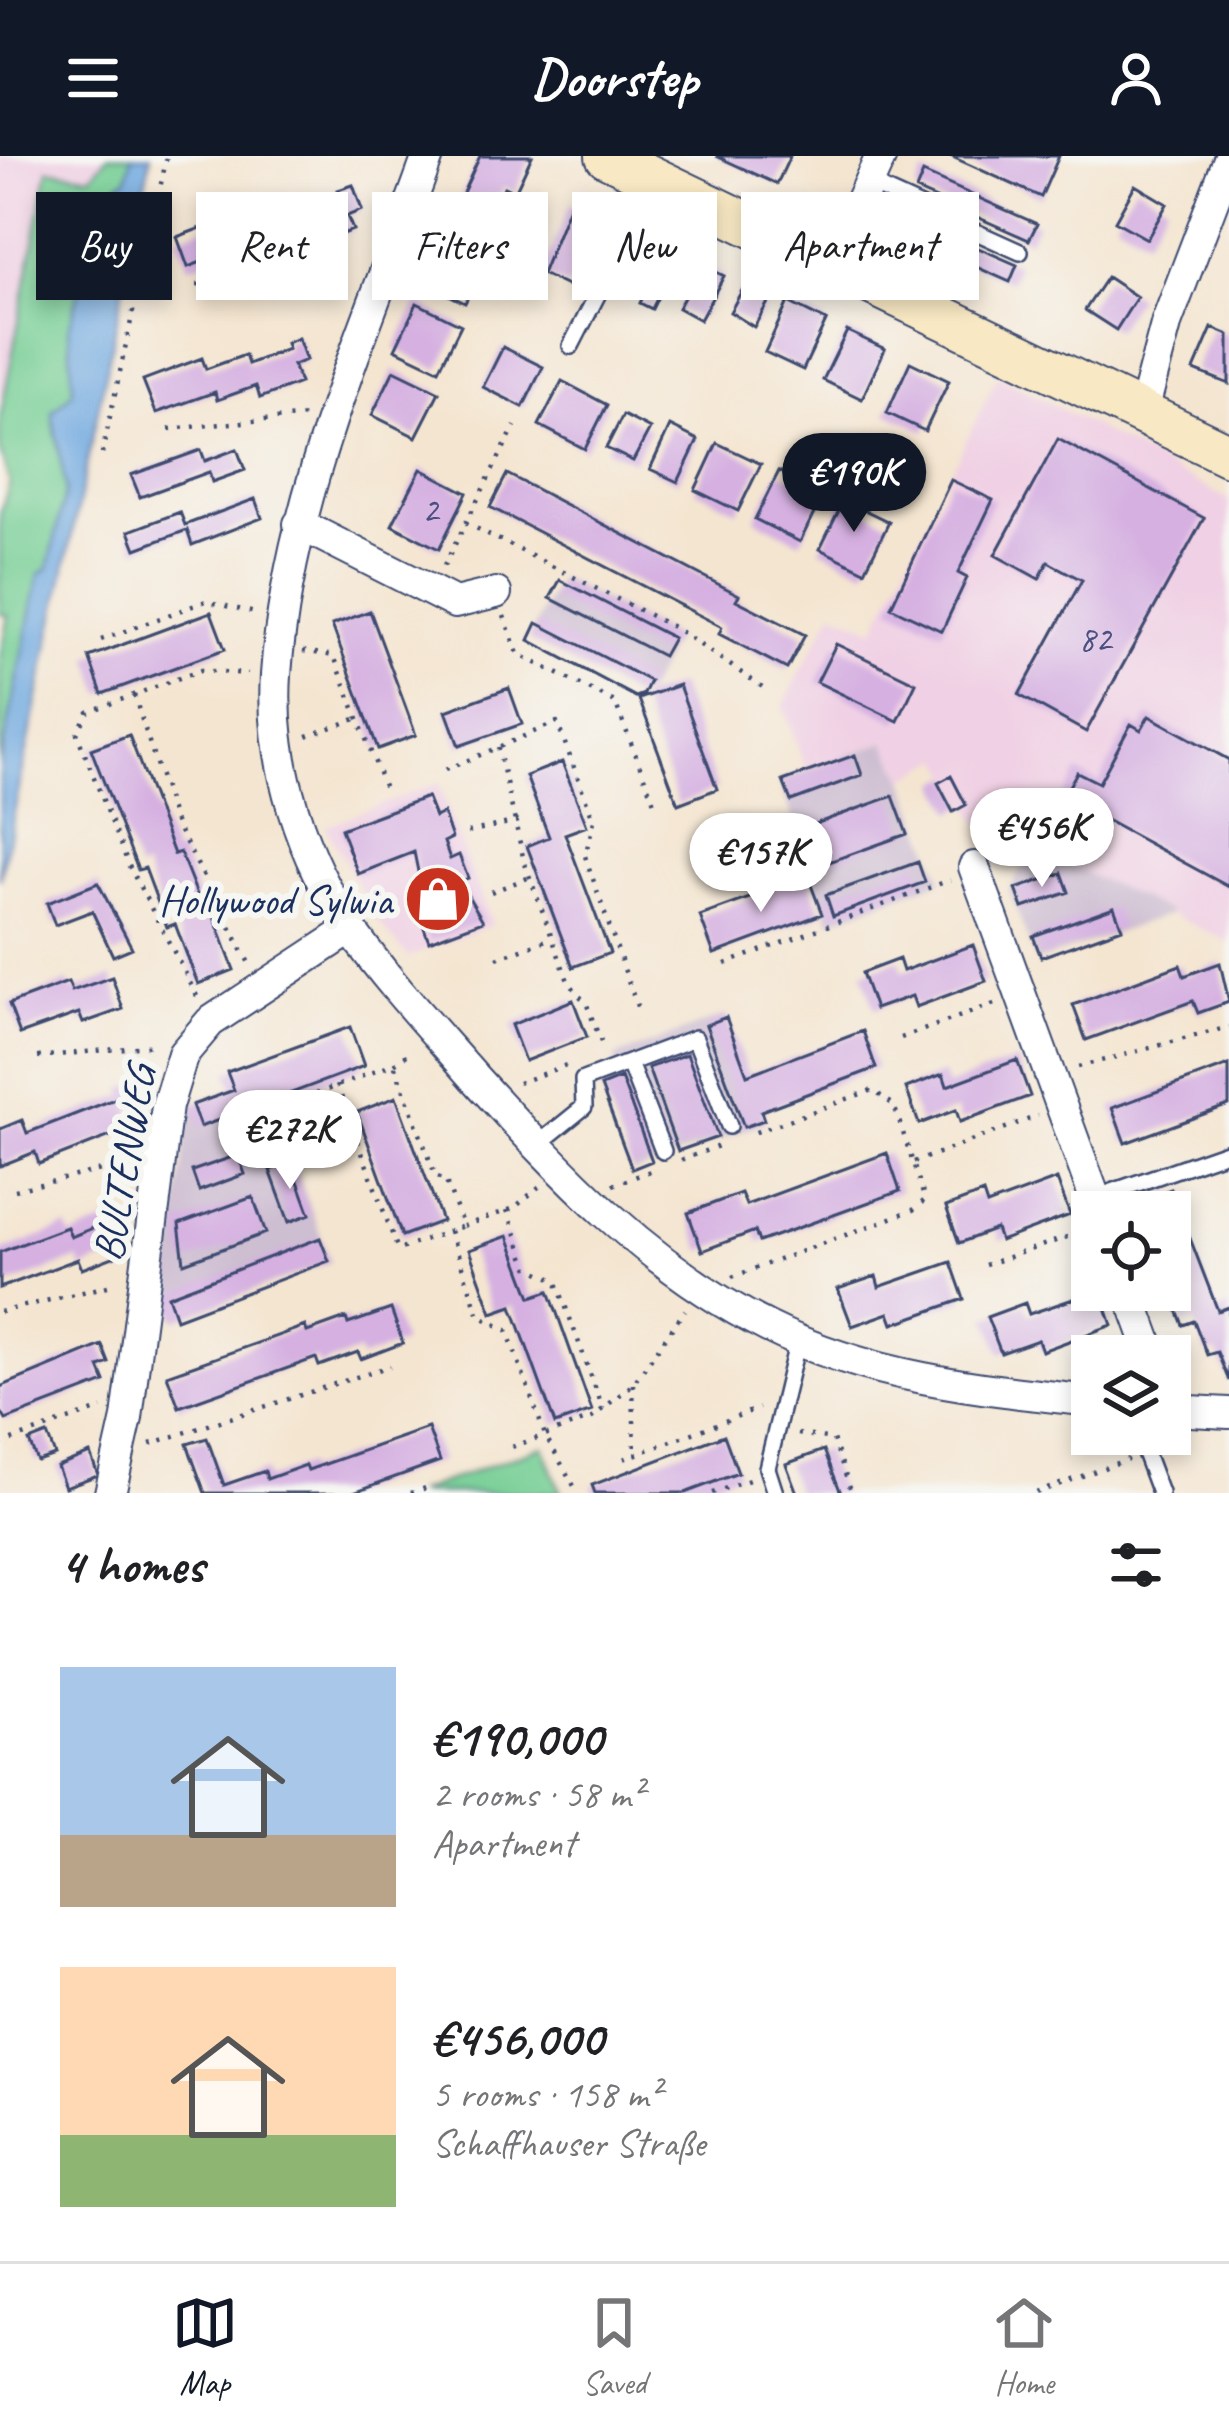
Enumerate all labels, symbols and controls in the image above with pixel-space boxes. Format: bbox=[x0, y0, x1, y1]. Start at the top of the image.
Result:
text: Doorstep bbox=[532, 44, 698, 112]
icon: menu bbox=[60, 45, 126, 111]
icon: person bbox=[1103, 45, 1169, 111]
chip: Buy bbox=[36, 192, 172, 300]
chip: Rent bbox=[196, 192, 348, 300]
chip: Filters bbox=[372, 192, 548, 300]
chip: New bbox=[572, 192, 717, 300]
chip: Apartment bbox=[741, 192, 979, 300]
pin: €190K bbox=[770, 433, 938, 535]
text: €190K bbox=[809, 447, 899, 496]
house number: 2 bbox=[422, 487, 441, 533]
house number: 82 bbox=[1079, 616, 1114, 662]
pin: €456K bbox=[958, 788, 1126, 890]
text: €456K bbox=[997, 802, 1087, 851]
pin: €157K bbox=[677, 813, 845, 915]
text: €157K bbox=[716, 827, 806, 876]
shop icon: Hollywood Sylwia bbox=[403, 864, 473, 934]
place label: Hollywood Sylwia bbox=[159, 874, 395, 927]
street label: BULTENWEG bbox=[81, 1056, 169, 1265]
pin: €272K bbox=[206, 1090, 374, 1192]
text: €272K bbox=[245, 1104, 335, 1153]
map controls bbox=[1071, 1191, 1191, 1455]
button: locate bbox=[1071, 1191, 1191, 1311]
button: layers bbox=[1071, 1335, 1191, 1455]
icon: filters bbox=[1103, 1532, 1169, 1598]
text: 4 homes bbox=[60, 1533, 204, 1597]
text: €190,000 bbox=[432, 1706, 602, 1770]
icon: home bbox=[156, 1715, 300, 1859]
text: 2 rooms · 58 m² bbox=[432, 1770, 643, 1819]
text: Apartment bbox=[432, 1819, 575, 1868]
text: €456,000 bbox=[432, 2006, 603, 2070]
icon: home bbox=[156, 2015, 300, 2159]
text: 5 rooms · 158 m² bbox=[432, 2070, 660, 2119]
text: Schaffhauser Straße bbox=[432, 2119, 705, 2168]
tab: Map bbox=[172, 2290, 238, 2404]
tab: Saved bbox=[581, 2290, 647, 2404]
tab: Home bbox=[991, 2290, 1057, 2404]

